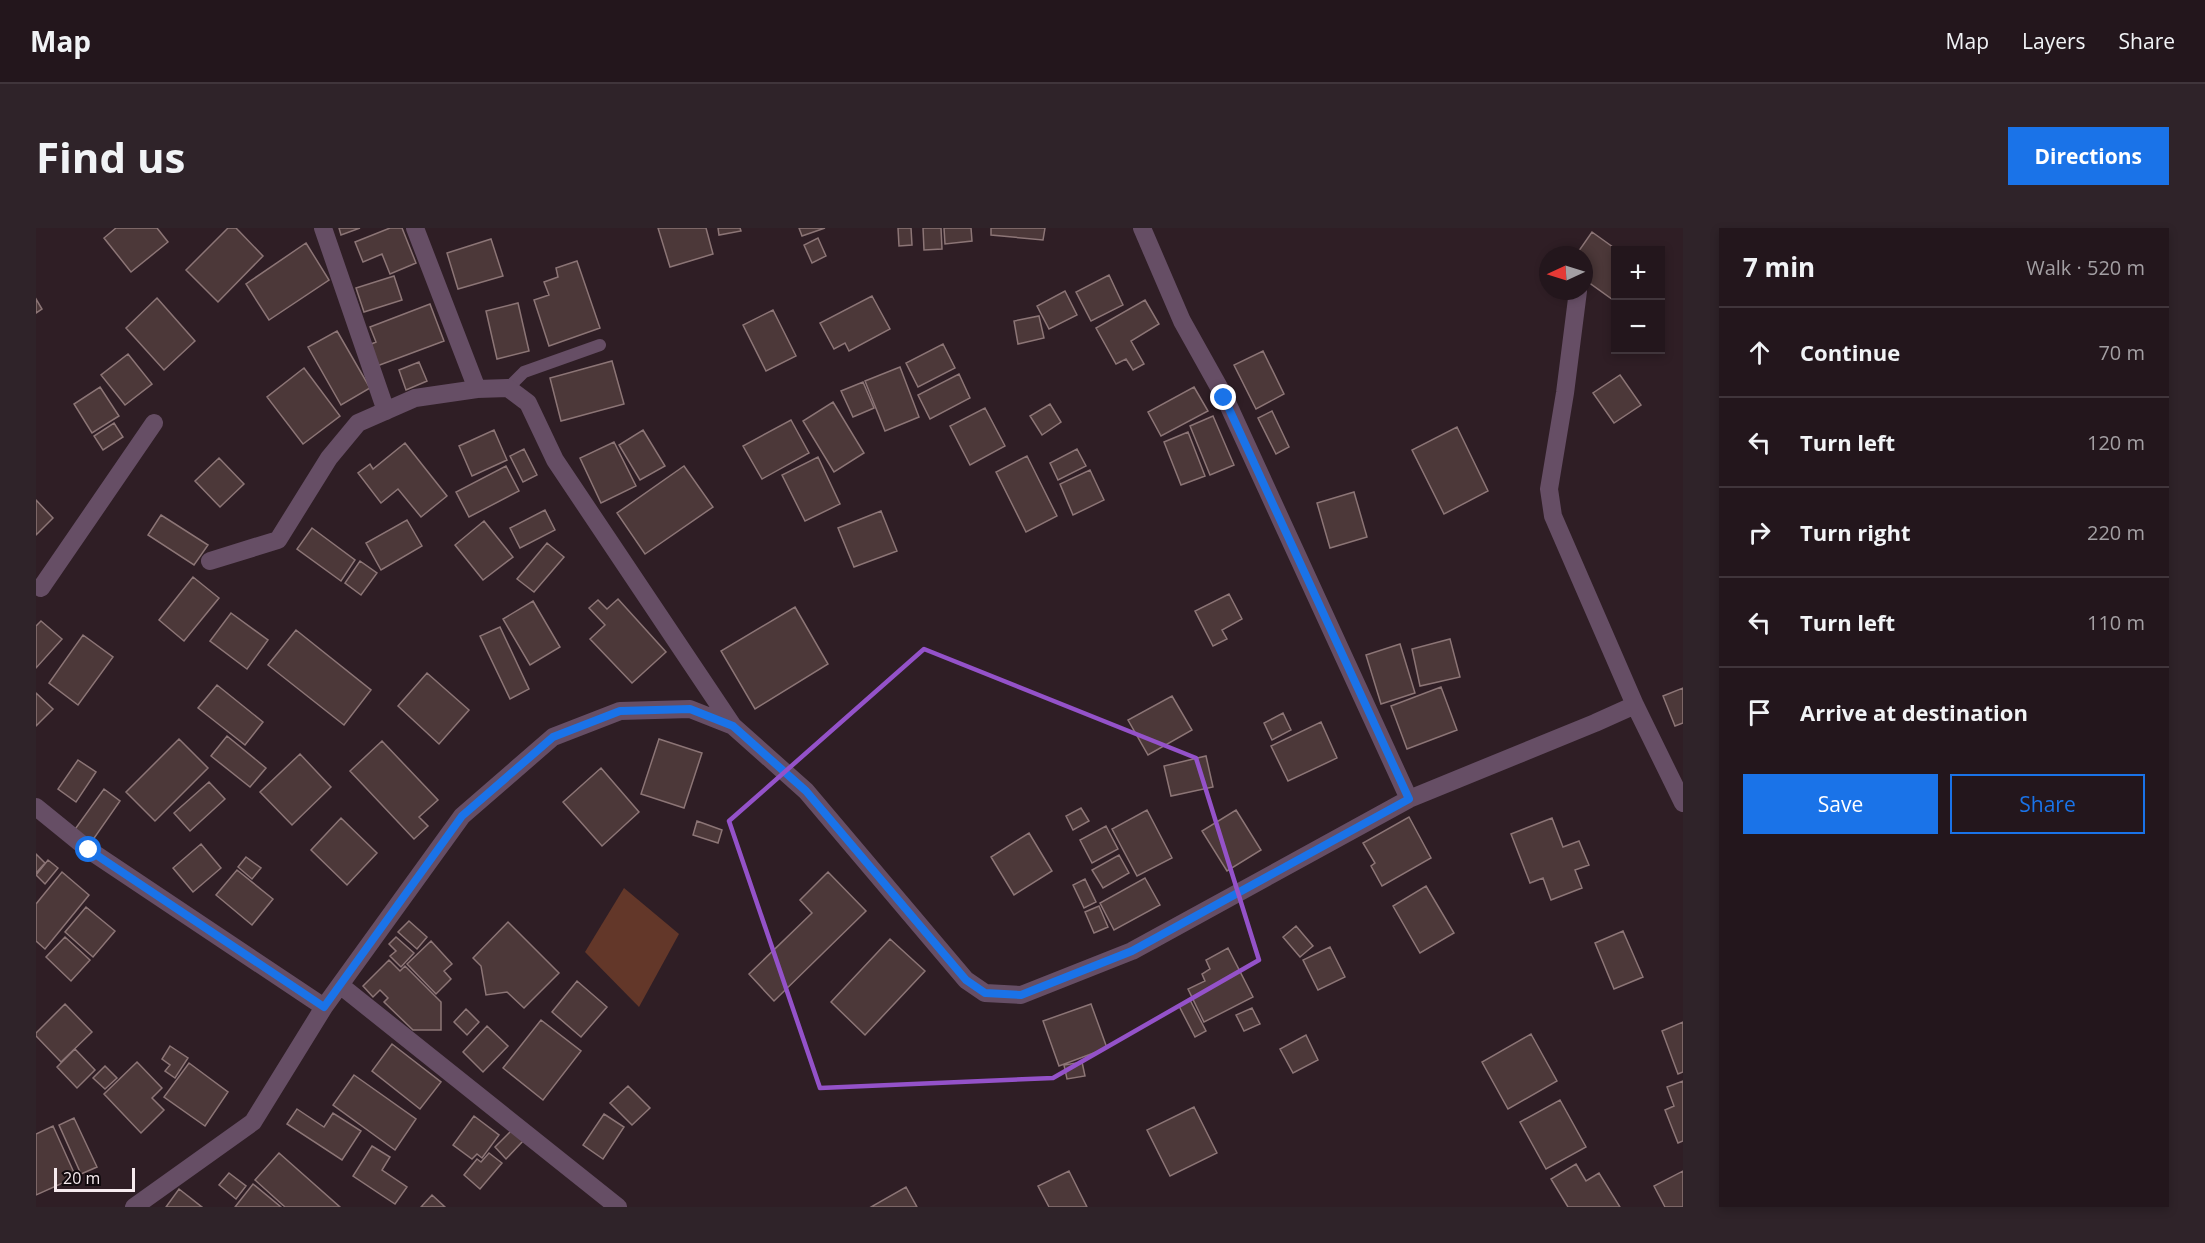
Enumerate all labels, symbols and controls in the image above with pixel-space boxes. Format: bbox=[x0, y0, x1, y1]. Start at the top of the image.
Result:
text: Map bbox=[30, 22, 91, 60]
text: Map bbox=[1946, 27, 1989, 55]
text: Layers bbox=[2022, 27, 2086, 55]
text: Share bbox=[2119, 27, 2175, 55]
button: Directions bbox=[2008, 127, 2169, 185]
text: Find us bbox=[36, 128, 185, 185]
north arrow bbox=[1539, 246, 1593, 300]
map controls bbox=[1611, 246, 1665, 354]
button: + bbox=[1611, 246, 1665, 300]
text: 7 min bbox=[1743, 249, 1815, 285]
text: Walk · 520 m bbox=[2026, 254, 2145, 281]
button: − bbox=[1611, 300, 1665, 354]
icon: ahead bbox=[1743, 336, 1776, 369]
text: Continue bbox=[1800, 337, 1900, 367]
text: 70 m bbox=[2098, 339, 2145, 366]
route end bbox=[1210, 384, 1236, 410]
icon: left bbox=[1743, 426, 1776, 459]
text: Turn left bbox=[1800, 427, 1895, 457]
text: 120 m bbox=[2087, 429, 2145, 456]
icon: right bbox=[1743, 516, 1776, 549]
text: Turn right bbox=[1800, 517, 1911, 547]
text: 220 m bbox=[2087, 519, 2145, 546]
icon: left bbox=[1743, 606, 1776, 639]
text: Turn left bbox=[1800, 607, 1895, 637]
text: 110 m bbox=[2087, 609, 2145, 636]
icon: arrive bbox=[1743, 696, 1776, 729]
text: Arrive at destination bbox=[1800, 697, 2028, 727]
button: Save bbox=[1743, 774, 1938, 834]
button: Share bbox=[1950, 774, 2145, 834]
route start bbox=[75, 836, 101, 862]
scale bar bbox=[54, 1165, 135, 1192]
text: 20 m bbox=[63, 1167, 100, 1189]

